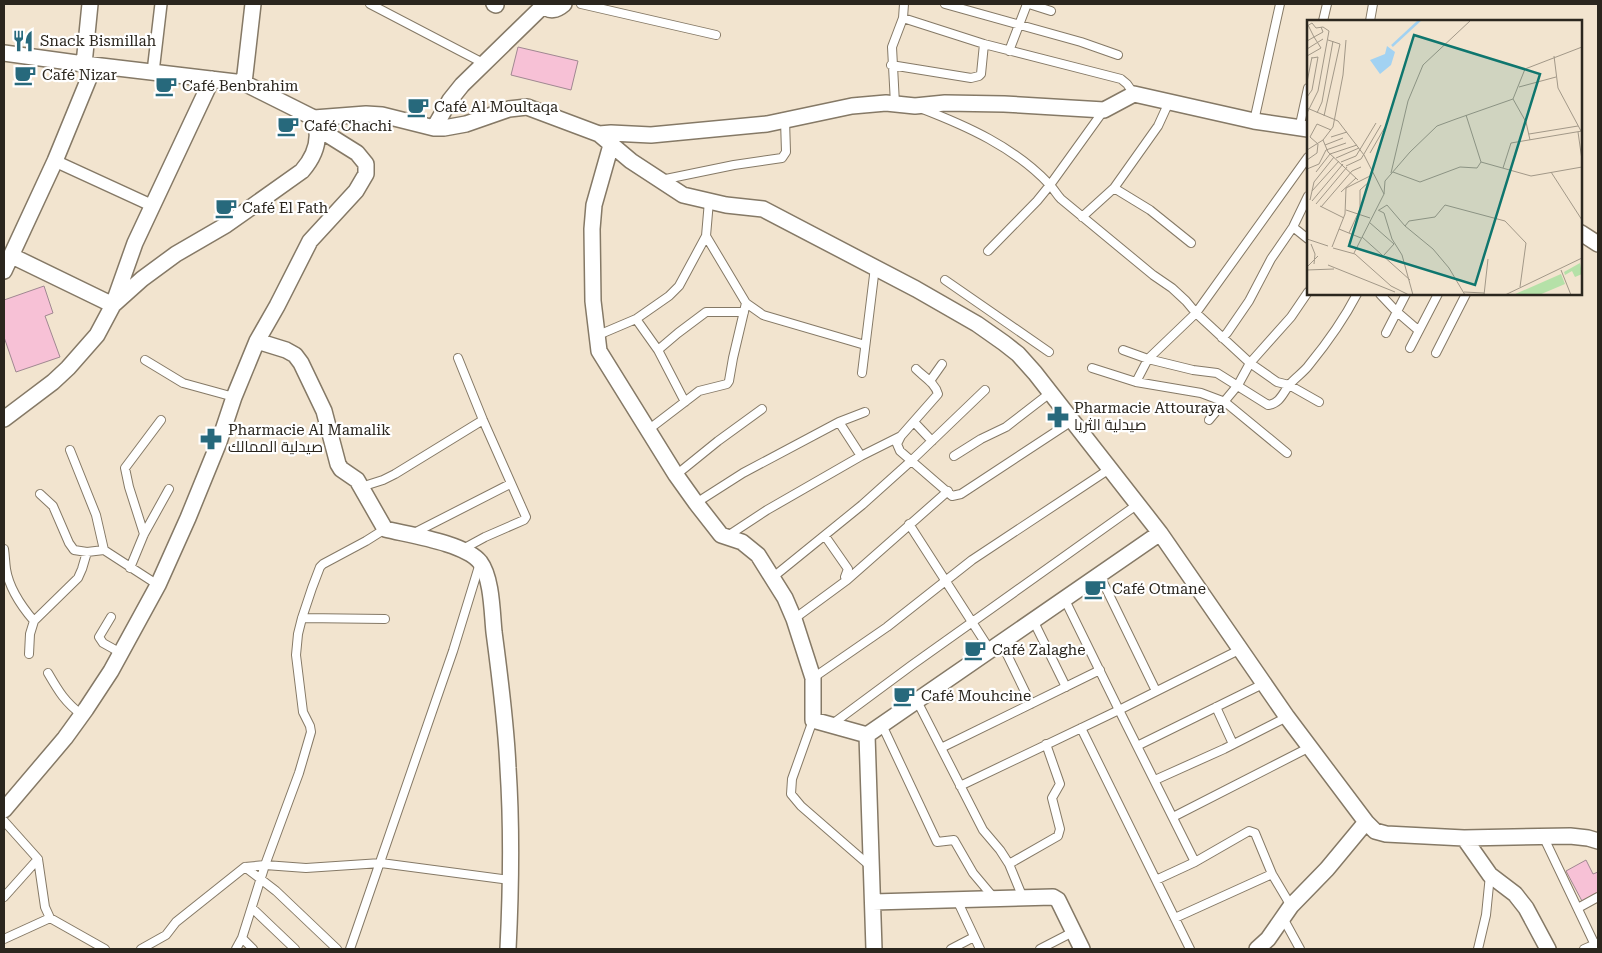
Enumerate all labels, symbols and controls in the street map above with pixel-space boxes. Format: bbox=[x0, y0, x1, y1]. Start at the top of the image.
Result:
inset map bbox=[1307, 20, 1582, 295]
restaurant icon: Snack Bismillah bbox=[10, 28, 36, 54]
place label: Snack Bismillah bbox=[40, 32, 157, 50]
cafe icon: Café Nizar bbox=[12, 62, 38, 88]
place label: Café Nizar bbox=[42, 66, 117, 84]
cafe icon: Café Benbrahim bbox=[153, 73, 179, 99]
place label: Café Benbrahim bbox=[182, 77, 299, 95]
cafe icon: Café Al Moultaqa bbox=[405, 94, 431, 120]
place label: Café Al Moultaqa bbox=[434, 98, 558, 116]
cafe icon: Café Chachi bbox=[275, 113, 301, 139]
place label: Café Chachi bbox=[304, 117, 392, 135]
cafe icon: Café El Fath bbox=[213, 195, 239, 221]
place label: Café El Fath bbox=[242, 199, 329, 217]
place label: Pharmacie Attouraya صيدلية الثريا bbox=[1074, 399, 1225, 434]
pharmacy icon: Pharmacie Attouraya صيدلية الثريا bbox=[1045, 404, 1071, 430]
place label: Pharmacie Al Mamalik صيدلية الممالك bbox=[228, 421, 391, 456]
pharmacy icon: Pharmacie Al Mamalik صيدلية الممالك bbox=[198, 426, 224, 452]
cafe icon: Café Otmane bbox=[1082, 576, 1108, 602]
place label: Café Otmane bbox=[1112, 580, 1206, 598]
cafe icon: Café Zalaghe bbox=[962, 637, 988, 663]
place label: Café Zalaghe bbox=[992, 641, 1086, 659]
cafe icon: Café Mouhcine bbox=[891, 683, 917, 709]
place label: Café Mouhcine bbox=[921, 687, 1031, 705]

